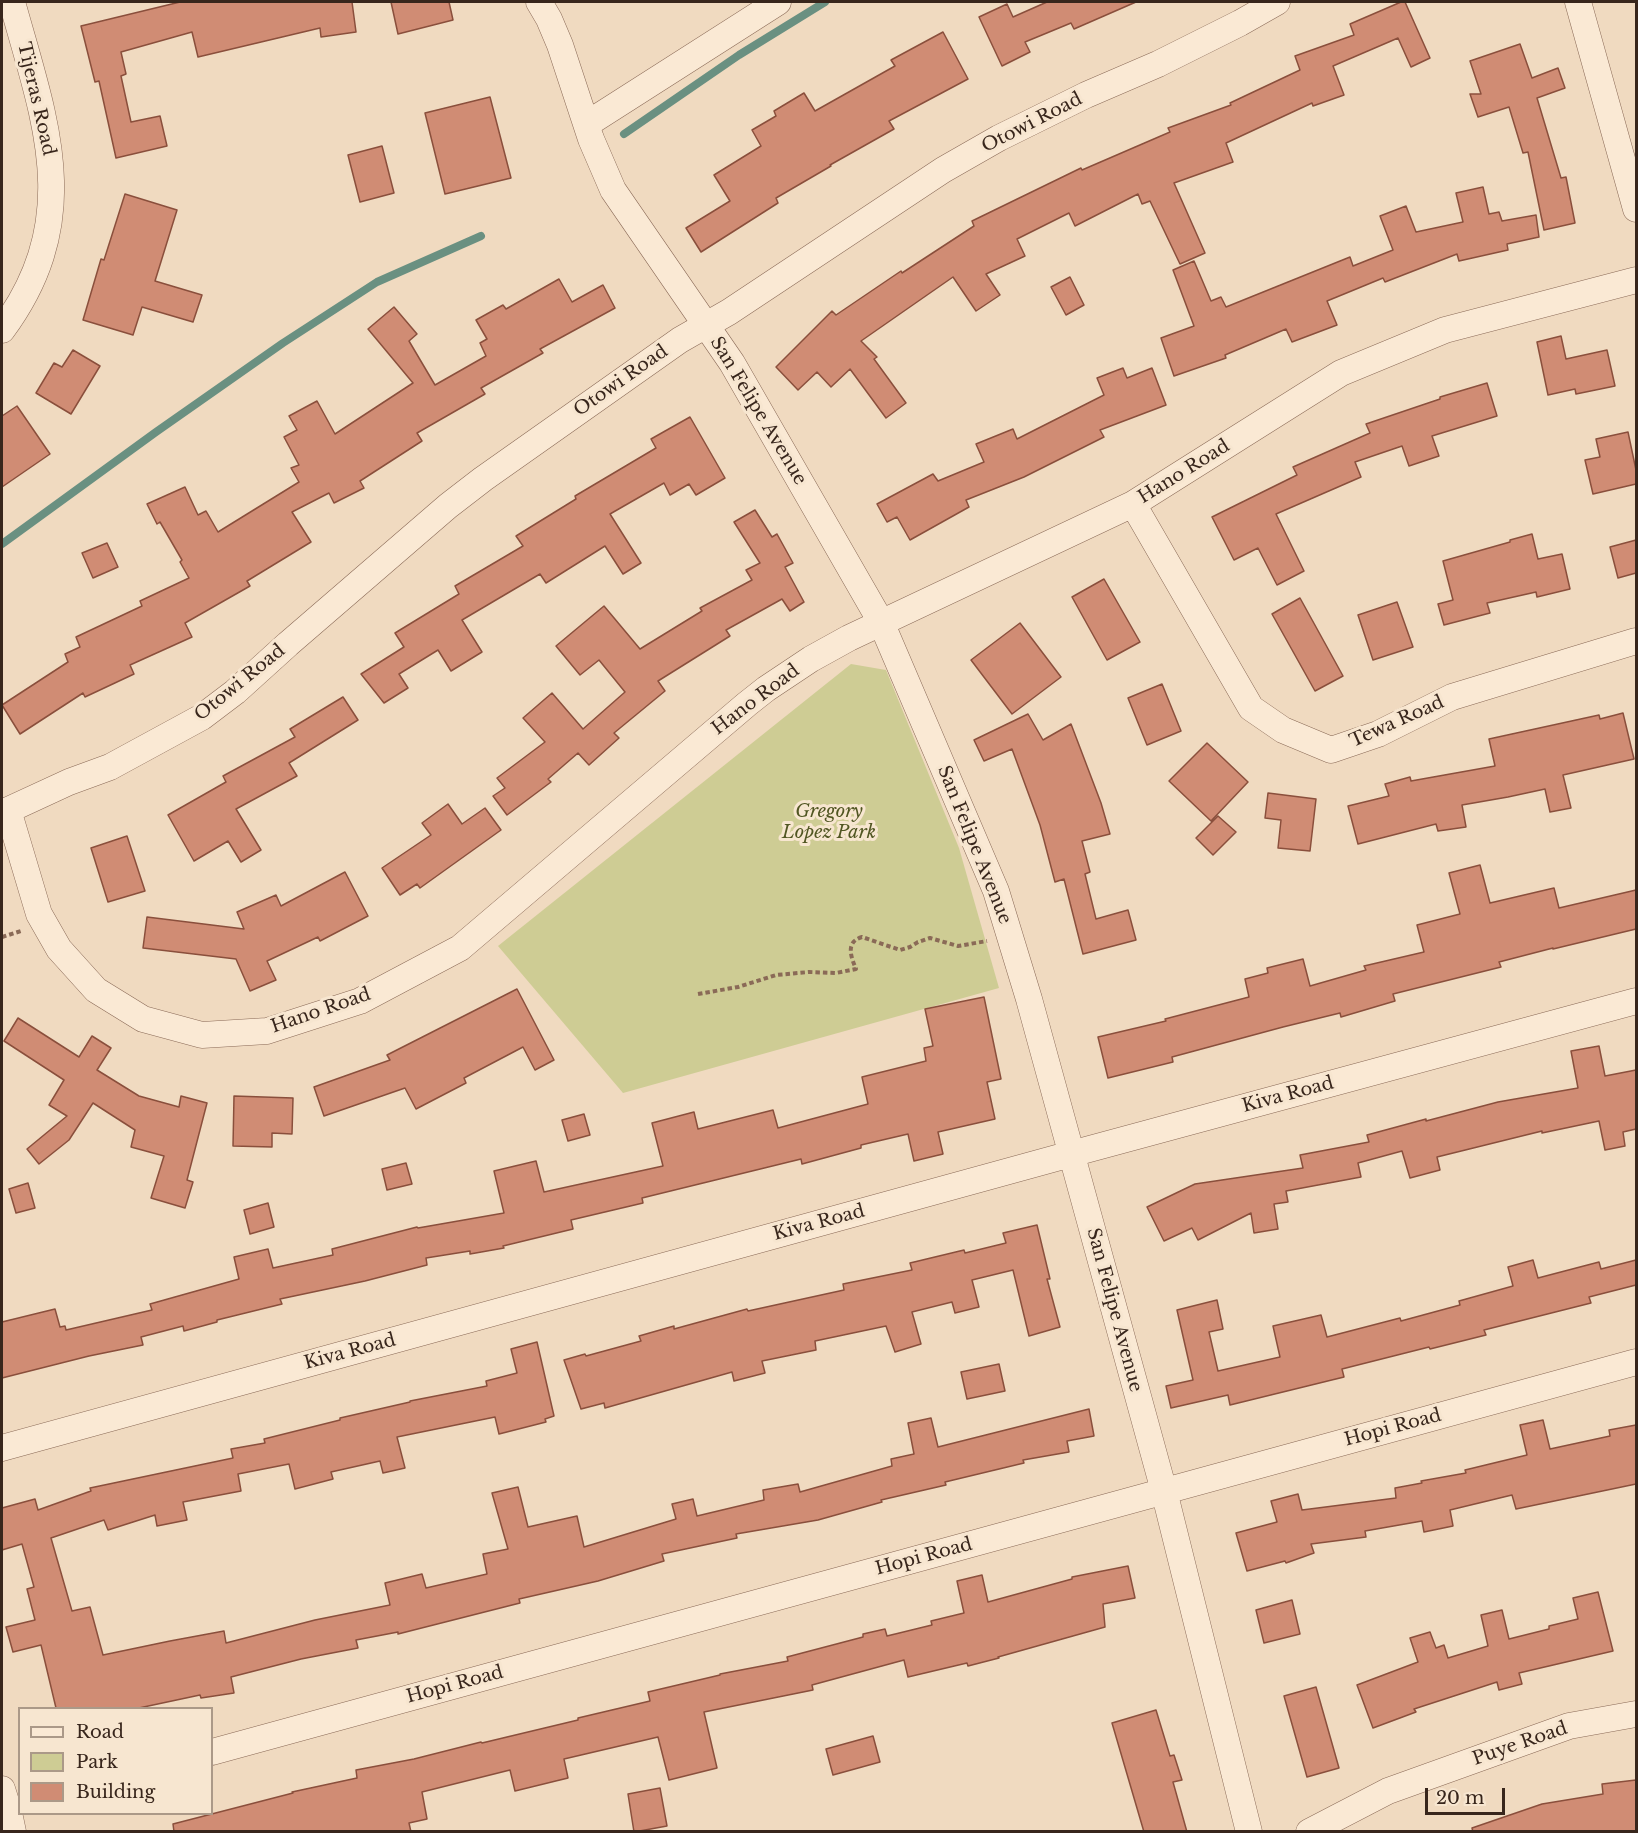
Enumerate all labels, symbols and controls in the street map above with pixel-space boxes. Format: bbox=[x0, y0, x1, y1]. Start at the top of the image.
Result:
street label: Tijeras Road bbox=[12, 40, 60, 158]
street label: Otowi Road bbox=[978, 88, 1086, 158]
street label: San Felipe Avenue bbox=[705, 333, 811, 489]
street label: Otowi Road bbox=[570, 341, 672, 421]
street label: Hano Road bbox=[1134, 435, 1234, 509]
street label: Otowi Road bbox=[191, 640, 289, 726]
street label: Hano Road bbox=[708, 660, 804, 740]
street label: Tewa Road bbox=[1347, 692, 1447, 752]
street label: San Felipe Avenue bbox=[932, 763, 1016, 927]
park label: Gregory Lopez Park bbox=[782, 801, 876, 844]
street label: Hano Road bbox=[268, 984, 374, 1038]
street label: Kiva Road bbox=[1240, 1072, 1336, 1118]
street label: Kiva Road bbox=[771, 1200, 867, 1246]
street label: San Felipe Avenue bbox=[1082, 1226, 1146, 1394]
street label: Kiva Road bbox=[302, 1329, 398, 1375]
street label: Hopi Road bbox=[1342, 1405, 1444, 1451]
street label: Hopi Road bbox=[873, 1534, 975, 1580]
street label: Hopi Road bbox=[404, 1662, 506, 1708]
legend bbox=[18, 1707, 213, 1815]
street label: Puye Road bbox=[1470, 1718, 1570, 1770]
text: Road bbox=[76, 1721, 124, 1743]
text: Park bbox=[76, 1751, 118, 1773]
scale bar bbox=[1428, 1776, 1508, 1814]
text: Building bbox=[76, 1781, 155, 1803]
text: 20 m bbox=[1436, 1787, 1484, 1809]

